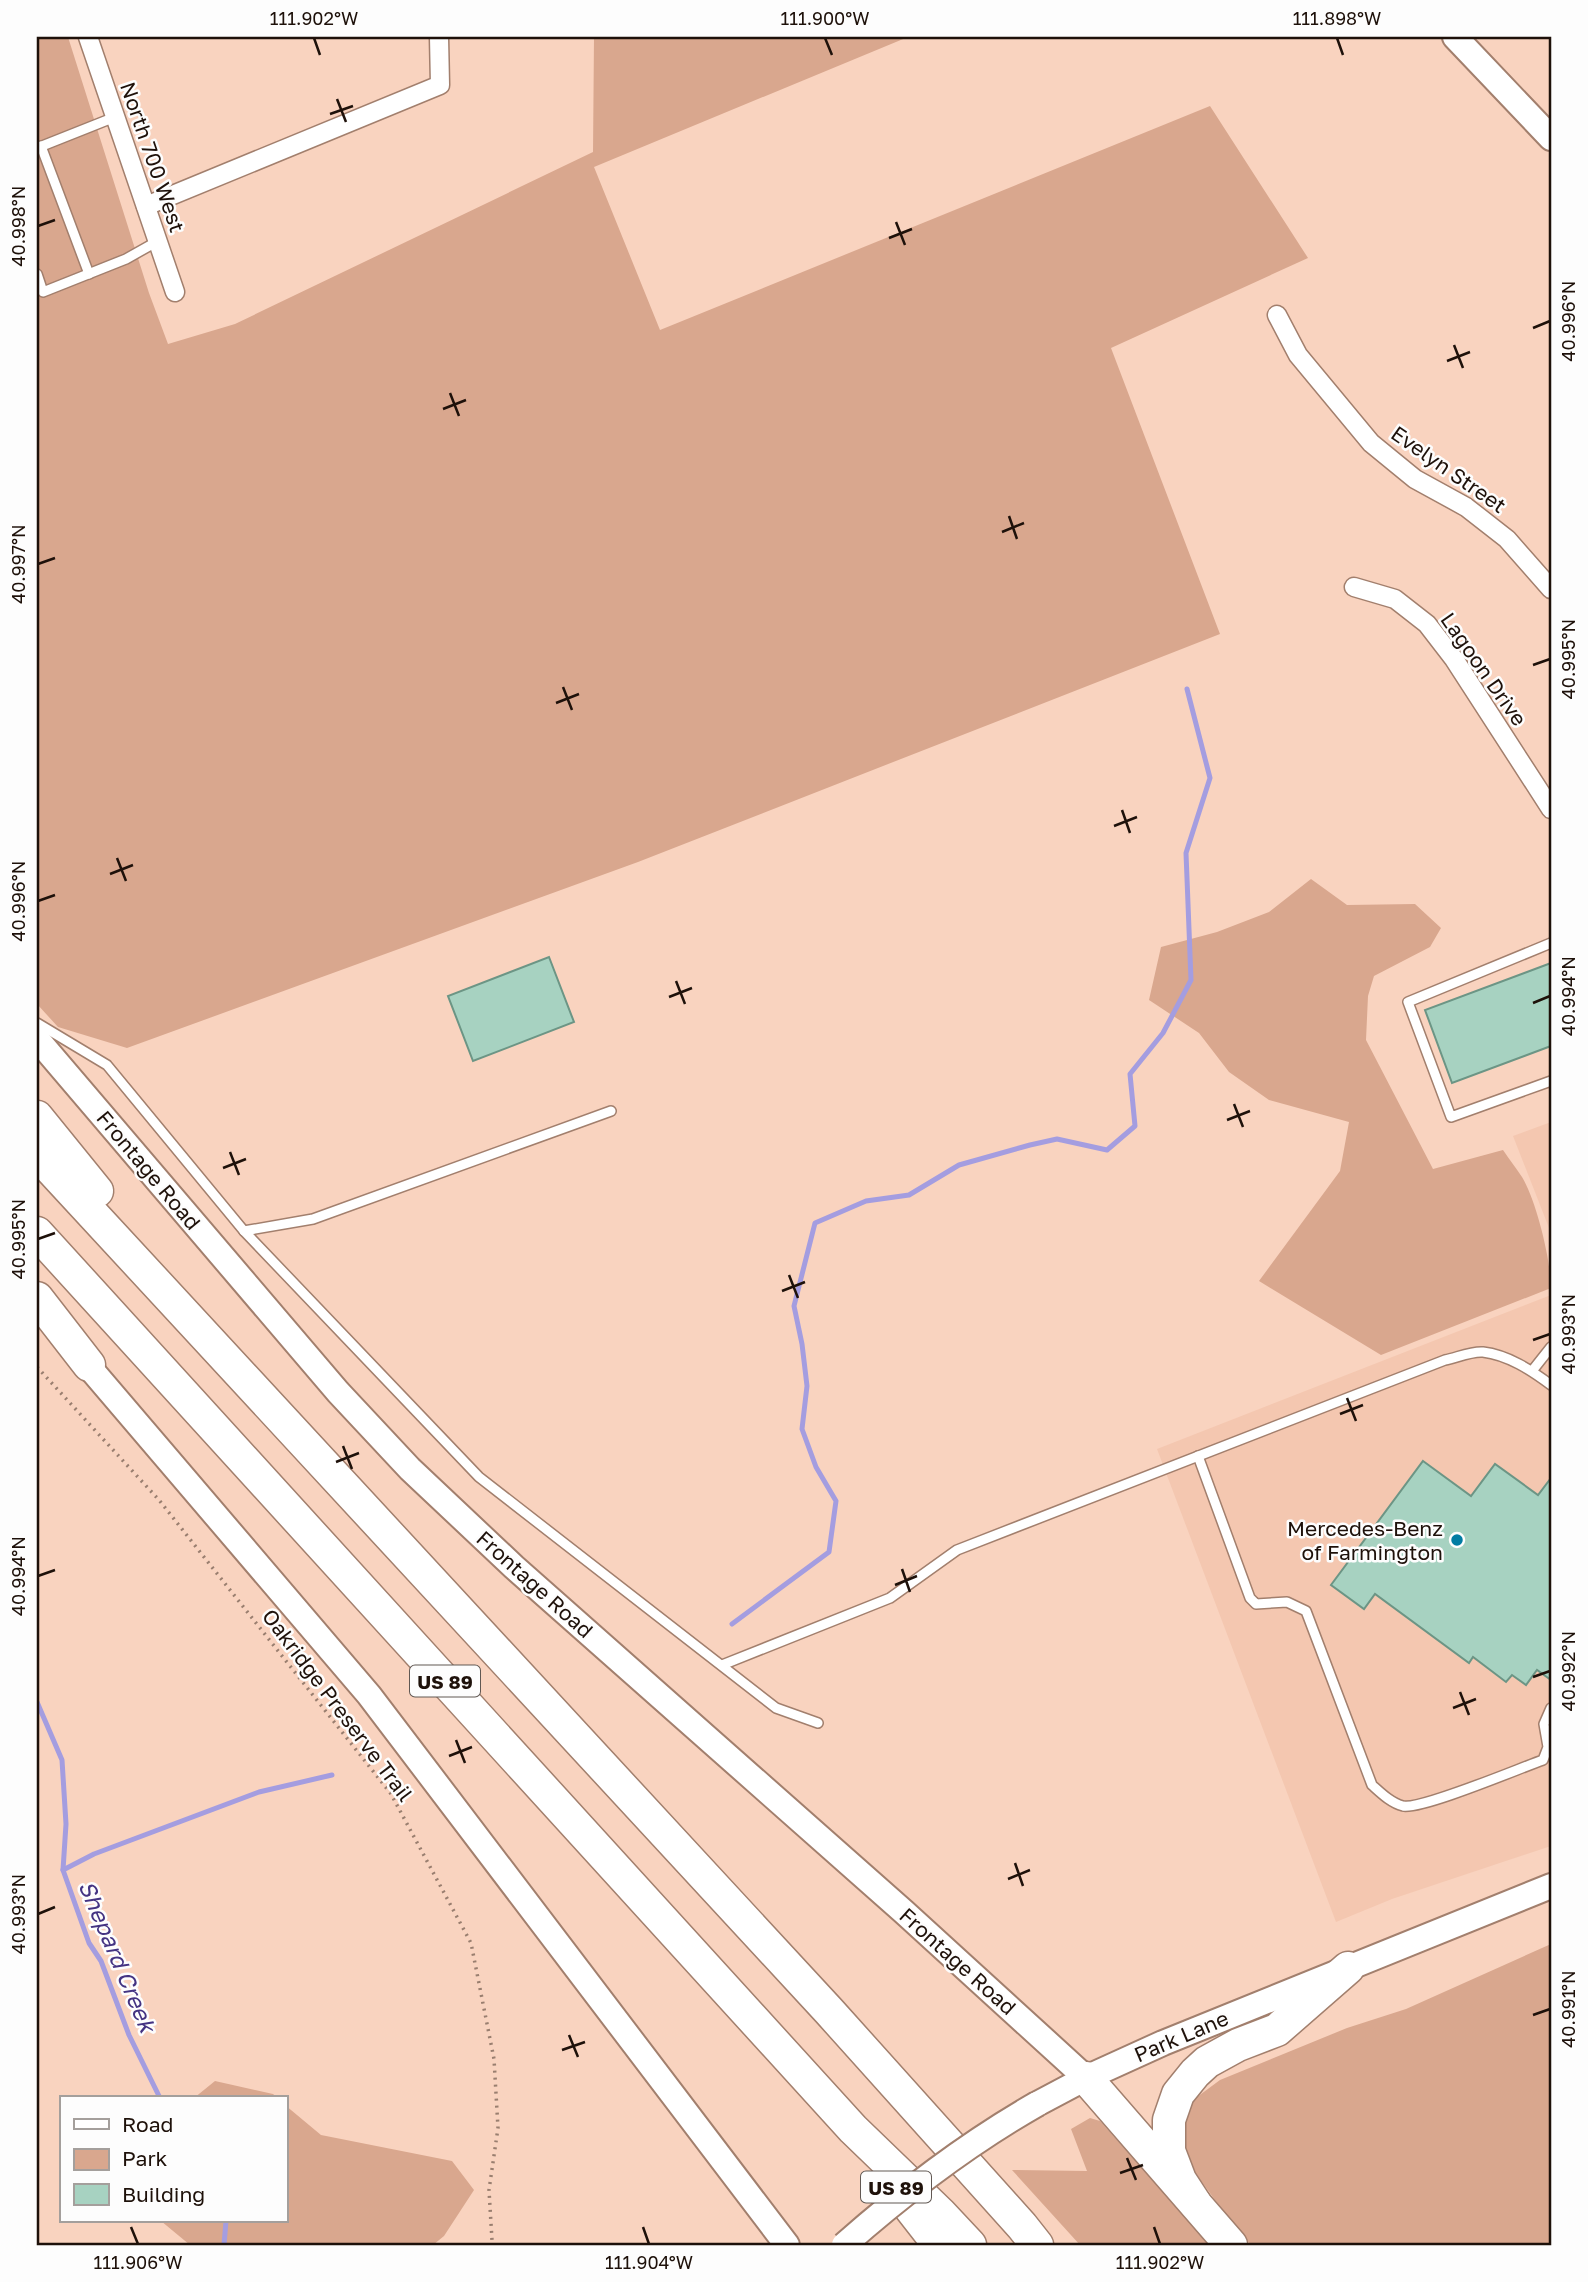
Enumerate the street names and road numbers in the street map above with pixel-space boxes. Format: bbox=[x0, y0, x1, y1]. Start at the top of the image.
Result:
street label: North 700 West bbox=[115, 78, 191, 236]
street label: Evelyn Street bbox=[1386, 420, 1512, 518]
street label: Lagoon Drive bbox=[1435, 607, 1533, 731]
street label: Frontage Road bbox=[92, 1105, 206, 1235]
street label: Frontage Road bbox=[471, 1525, 599, 1643]
street label: Oakridge Preserve Trail bbox=[257, 1604, 419, 1806]
road number: US 89 bbox=[410, 1666, 480, 1696]
street label: Frontage Road bbox=[894, 1902, 1022, 2020]
street label: Park Lane bbox=[1130, 2005, 1232, 2067]
road number: US 89 bbox=[861, 2172, 931, 2202]

